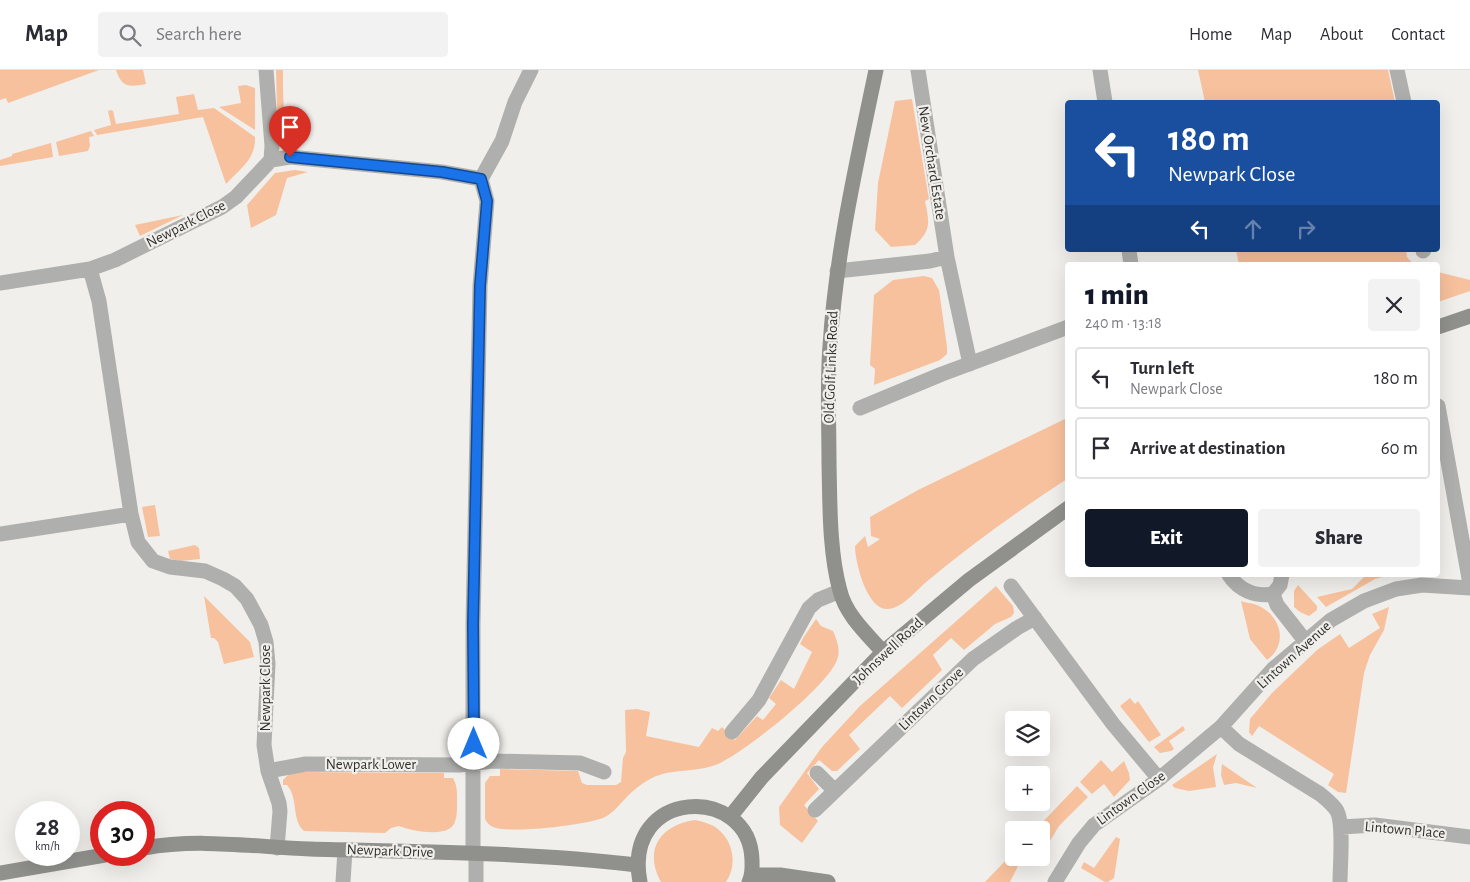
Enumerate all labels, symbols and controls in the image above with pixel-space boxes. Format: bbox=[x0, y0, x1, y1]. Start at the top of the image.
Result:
search box bbox=[98, 12, 448, 57]
icon: search bbox=[116, 21, 144, 49]
text: Map bbox=[25, 22, 68, 46]
text: Search here bbox=[156, 25, 242, 44]
text: Home bbox=[1189, 26, 1232, 44]
text: Map bbox=[1260, 26, 1292, 44]
text: About bbox=[1320, 26, 1363, 44]
text: Contact bbox=[1391, 26, 1445, 44]
street label: New Orchard Estate bbox=[916, 105, 948, 221]
pin bbox=[269, 106, 311, 157]
icon: arrive bbox=[276, 113, 304, 141]
icon: left bbox=[1085, 120, 1150, 185]
text: 180 m bbox=[1168, 122, 1250, 157]
text: Newpark Close bbox=[1168, 163, 1295, 185]
street label: Newpark Close bbox=[144, 198, 228, 250]
icon: left bbox=[1186, 215, 1214, 243]
icon: ahead bbox=[1239, 215, 1267, 243]
icon: right bbox=[1292, 215, 1320, 243]
button: close bbox=[1368, 279, 1420, 331]
text: 1 min bbox=[1085, 280, 1149, 310]
street label: Old Golf Links Road bbox=[822, 310, 840, 424]
text: 240 m · 13:18 bbox=[1085, 315, 1162, 331]
text: Turn left bbox=[1130, 359, 1194, 378]
icon: left bbox=[1087, 364, 1115, 392]
text: 180 m bbox=[1374, 369, 1418, 388]
text: Newpark Close bbox=[1130, 381, 1223, 397]
icon: arrive bbox=[1087, 434, 1115, 462]
text: Arrive at destination bbox=[1130, 439, 1286, 458]
text: 60 m bbox=[1381, 439, 1418, 458]
button: Exit bbox=[1085, 509, 1248, 567]
button: Share bbox=[1258, 509, 1420, 567]
street label: Johnswell Road bbox=[850, 615, 926, 687]
street label: Lintown Avenue bbox=[1254, 618, 1334, 692]
street label: Newpark Close bbox=[258, 644, 273, 731]
street label: Lintown Grove bbox=[896, 665, 966, 733]
map controls bbox=[1005, 711, 1050, 866]
button: layers bbox=[1005, 711, 1050, 756]
position arrow bbox=[447, 717, 499, 769]
street label: Newpark Lower bbox=[326, 757, 416, 772]
button: + bbox=[1005, 766, 1050, 811]
street label: Lintown Close bbox=[1094, 768, 1168, 828]
speed limit sign: 30 bbox=[90, 801, 155, 866]
text: 28 bbox=[35, 815, 60, 840]
street label: Lintown Place bbox=[1364, 819, 1446, 841]
button: − bbox=[1005, 821, 1050, 866]
text: km/h bbox=[35, 840, 60, 852]
street label: Newpark Drive bbox=[346, 842, 434, 860]

